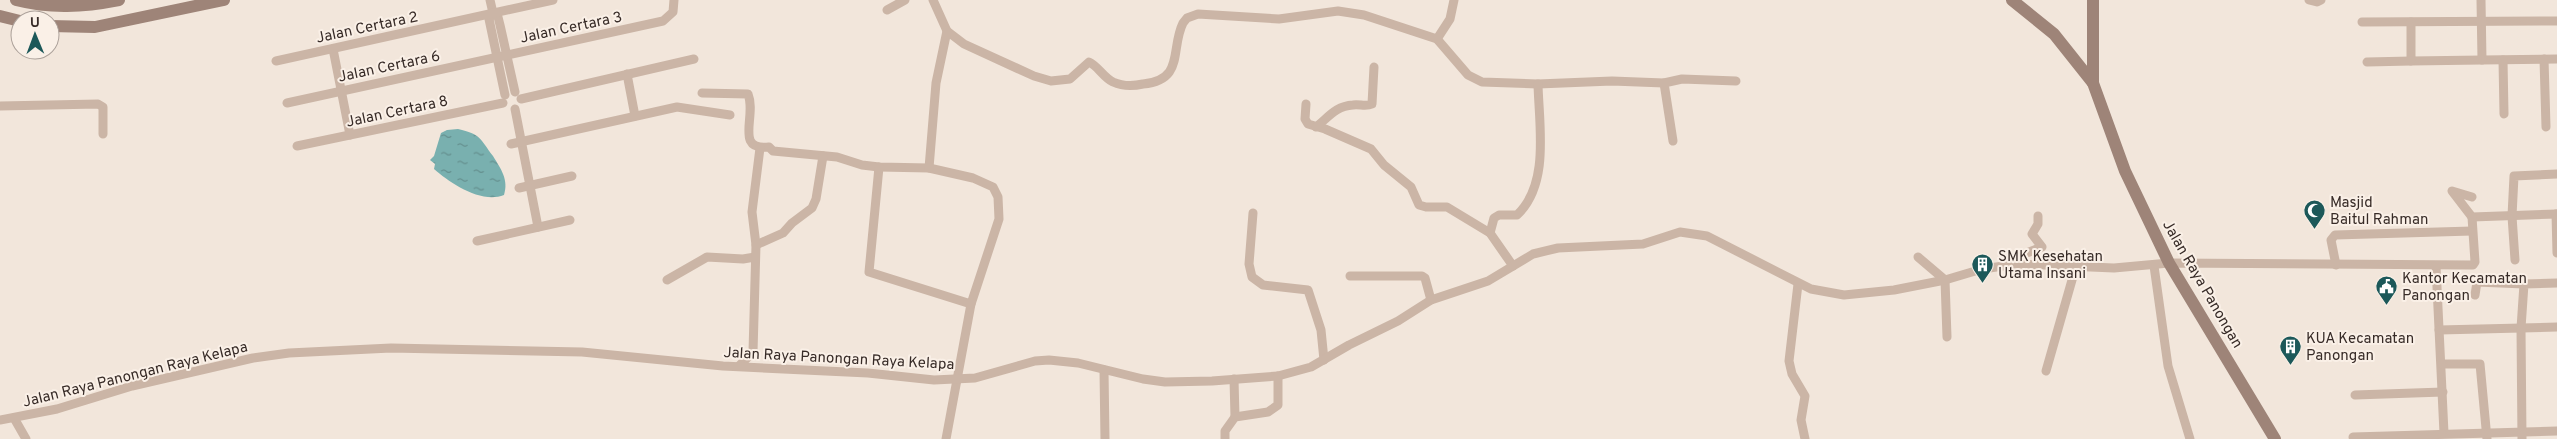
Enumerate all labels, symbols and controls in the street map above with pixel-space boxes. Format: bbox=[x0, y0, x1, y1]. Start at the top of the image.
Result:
street label: Jalan Certara 2 bbox=[315, 8, 420, 49]
street label: Jalan Certara 3 bbox=[519, 8, 624, 49]
north arrow bbox=[10, 10, 60, 60]
text: U bbox=[30, 15, 40, 32]
street label: Jalan Certara 6 bbox=[337, 47, 442, 88]
street label: Jalan Certara 8 bbox=[345, 92, 450, 133]
place label: Masjid Baitul Rahman bbox=[2330, 194, 2429, 230]
mosque icon: Masjid Baitul Rahman bbox=[2302, 199, 2326, 230]
street label: Jalan Raya Panongan bbox=[2157, 217, 2246, 352]
place label: SMK Kesehatan Utama Insani bbox=[1998, 248, 2103, 284]
building icon: SMK Kesehatan Utama Insani bbox=[1970, 253, 1994, 284]
place label: Kantor Kecamatan Panongan bbox=[2402, 270, 2527, 306]
public building icon: Kantor Kecamatan Panongan bbox=[2374, 275, 2398, 306]
place label: KUA Kecamatan Panongan bbox=[2306, 330, 2414, 366]
building icon: KUA Kecamatan Panongan bbox=[2278, 335, 2302, 366]
street label: Jalan Raya Panongan Raya Kelapa bbox=[21, 338, 250, 413]
street label: Jalan Raya Panongan Raya Kelapa bbox=[723, 344, 955, 375]

